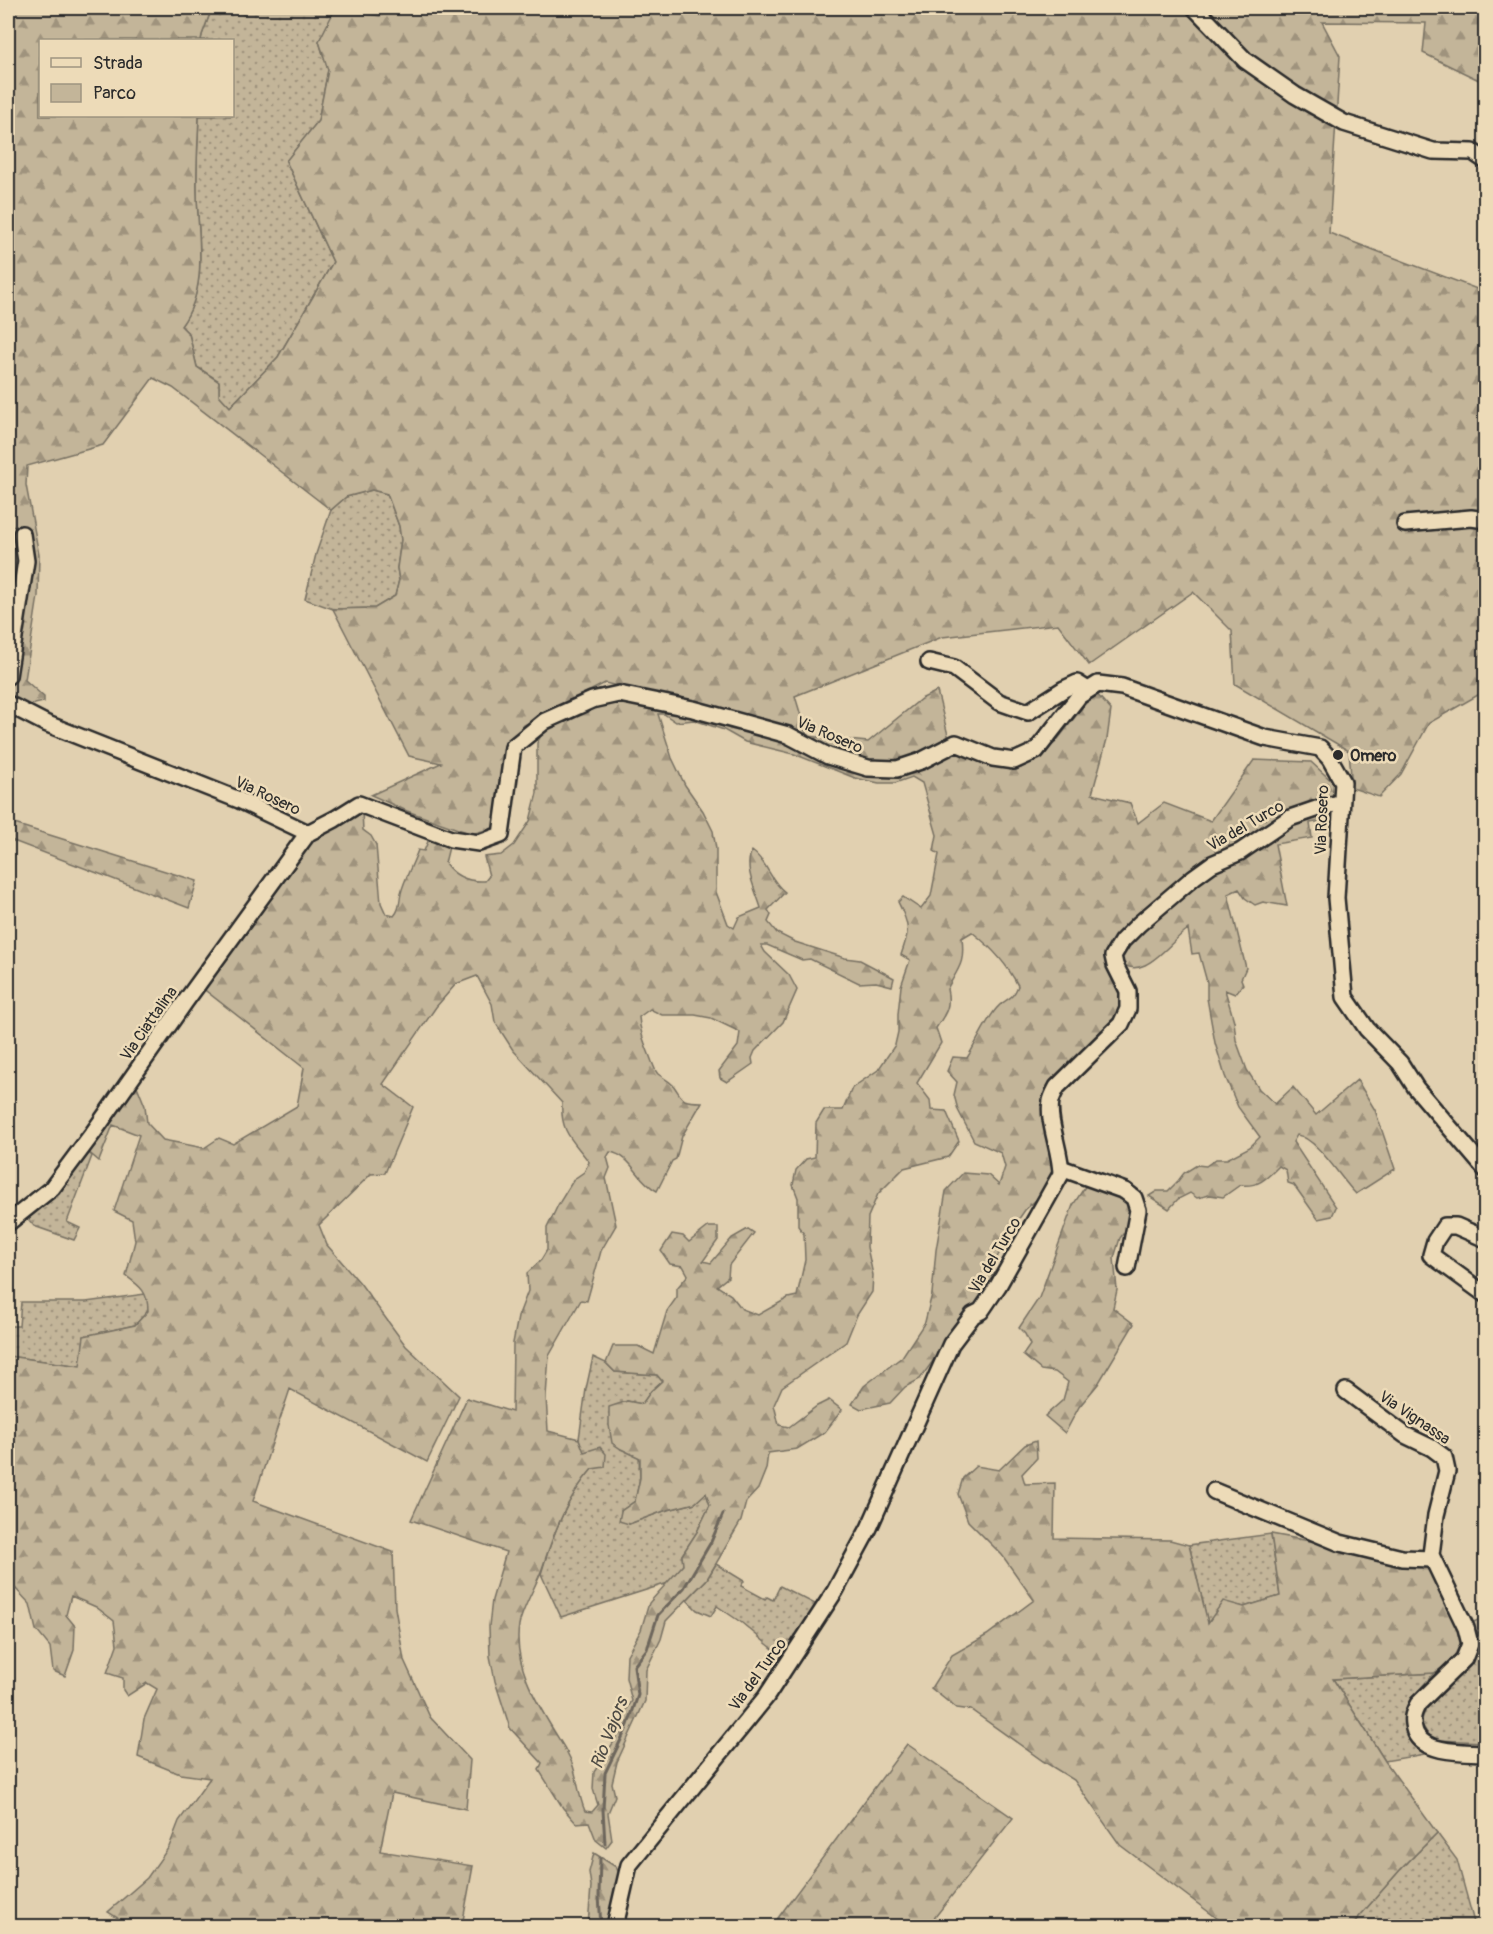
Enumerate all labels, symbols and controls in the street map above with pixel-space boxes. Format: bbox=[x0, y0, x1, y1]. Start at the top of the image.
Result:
legend bbox=[39, 39, 234, 117]
text: Strada bbox=[93, 52, 143, 75]
text: Parco bbox=[93, 82, 136, 105]
street label: Via Rosero bbox=[793, 712, 866, 758]
place label: Omero bbox=[1350, 746, 1397, 766]
marker: Omero bbox=[1331, 748, 1345, 762]
street label: Via Rosero bbox=[232, 772, 304, 820]
street label: Via Rosero bbox=[1311, 784, 1333, 855]
street label: Via del Turco bbox=[1204, 796, 1288, 856]
street label: Via Ciattalina bbox=[116, 982, 182, 1065]
street label: Via del Turco bbox=[964, 1213, 1026, 1297]
street label: Via Vignassa bbox=[1375, 1387, 1454, 1449]
street label: Via del Turco bbox=[725, 1634, 791, 1715]
water label: Rio Vajors bbox=[585, 1692, 634, 1772]

